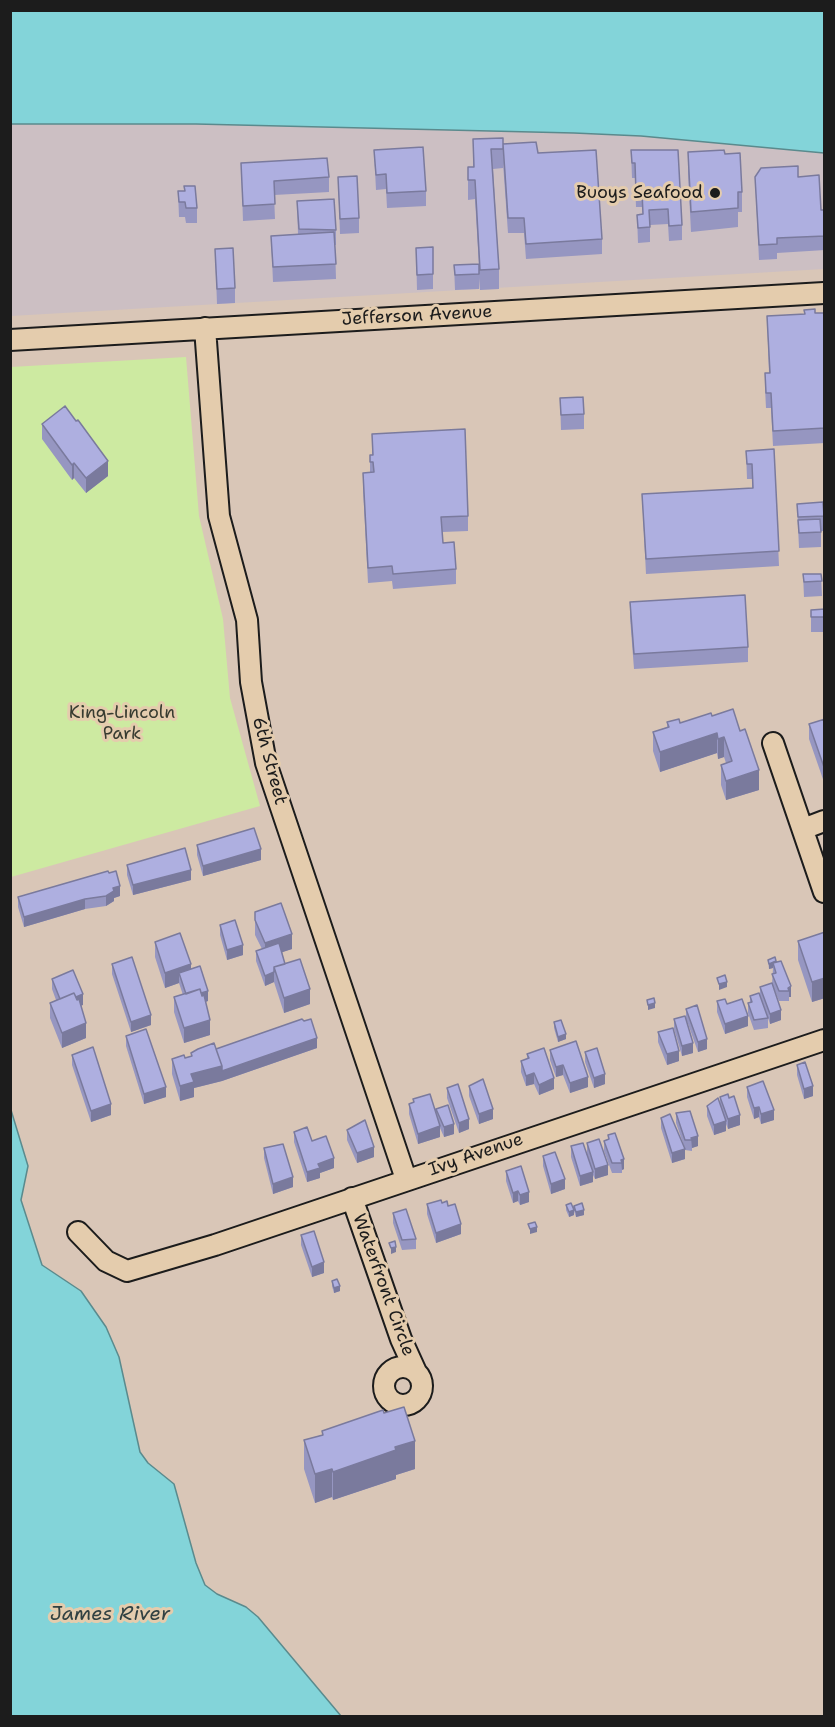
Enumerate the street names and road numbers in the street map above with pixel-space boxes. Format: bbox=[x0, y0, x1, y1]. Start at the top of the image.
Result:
street label: Jefferson Avenue bbox=[341, 301, 493, 331]
street label: 6th Street bbox=[247, 715, 291, 807]
street label: Ivy Avenue bbox=[426, 1129, 526, 1181]
street label: Waterfront Circle bbox=[347, 1211, 419, 1359]

